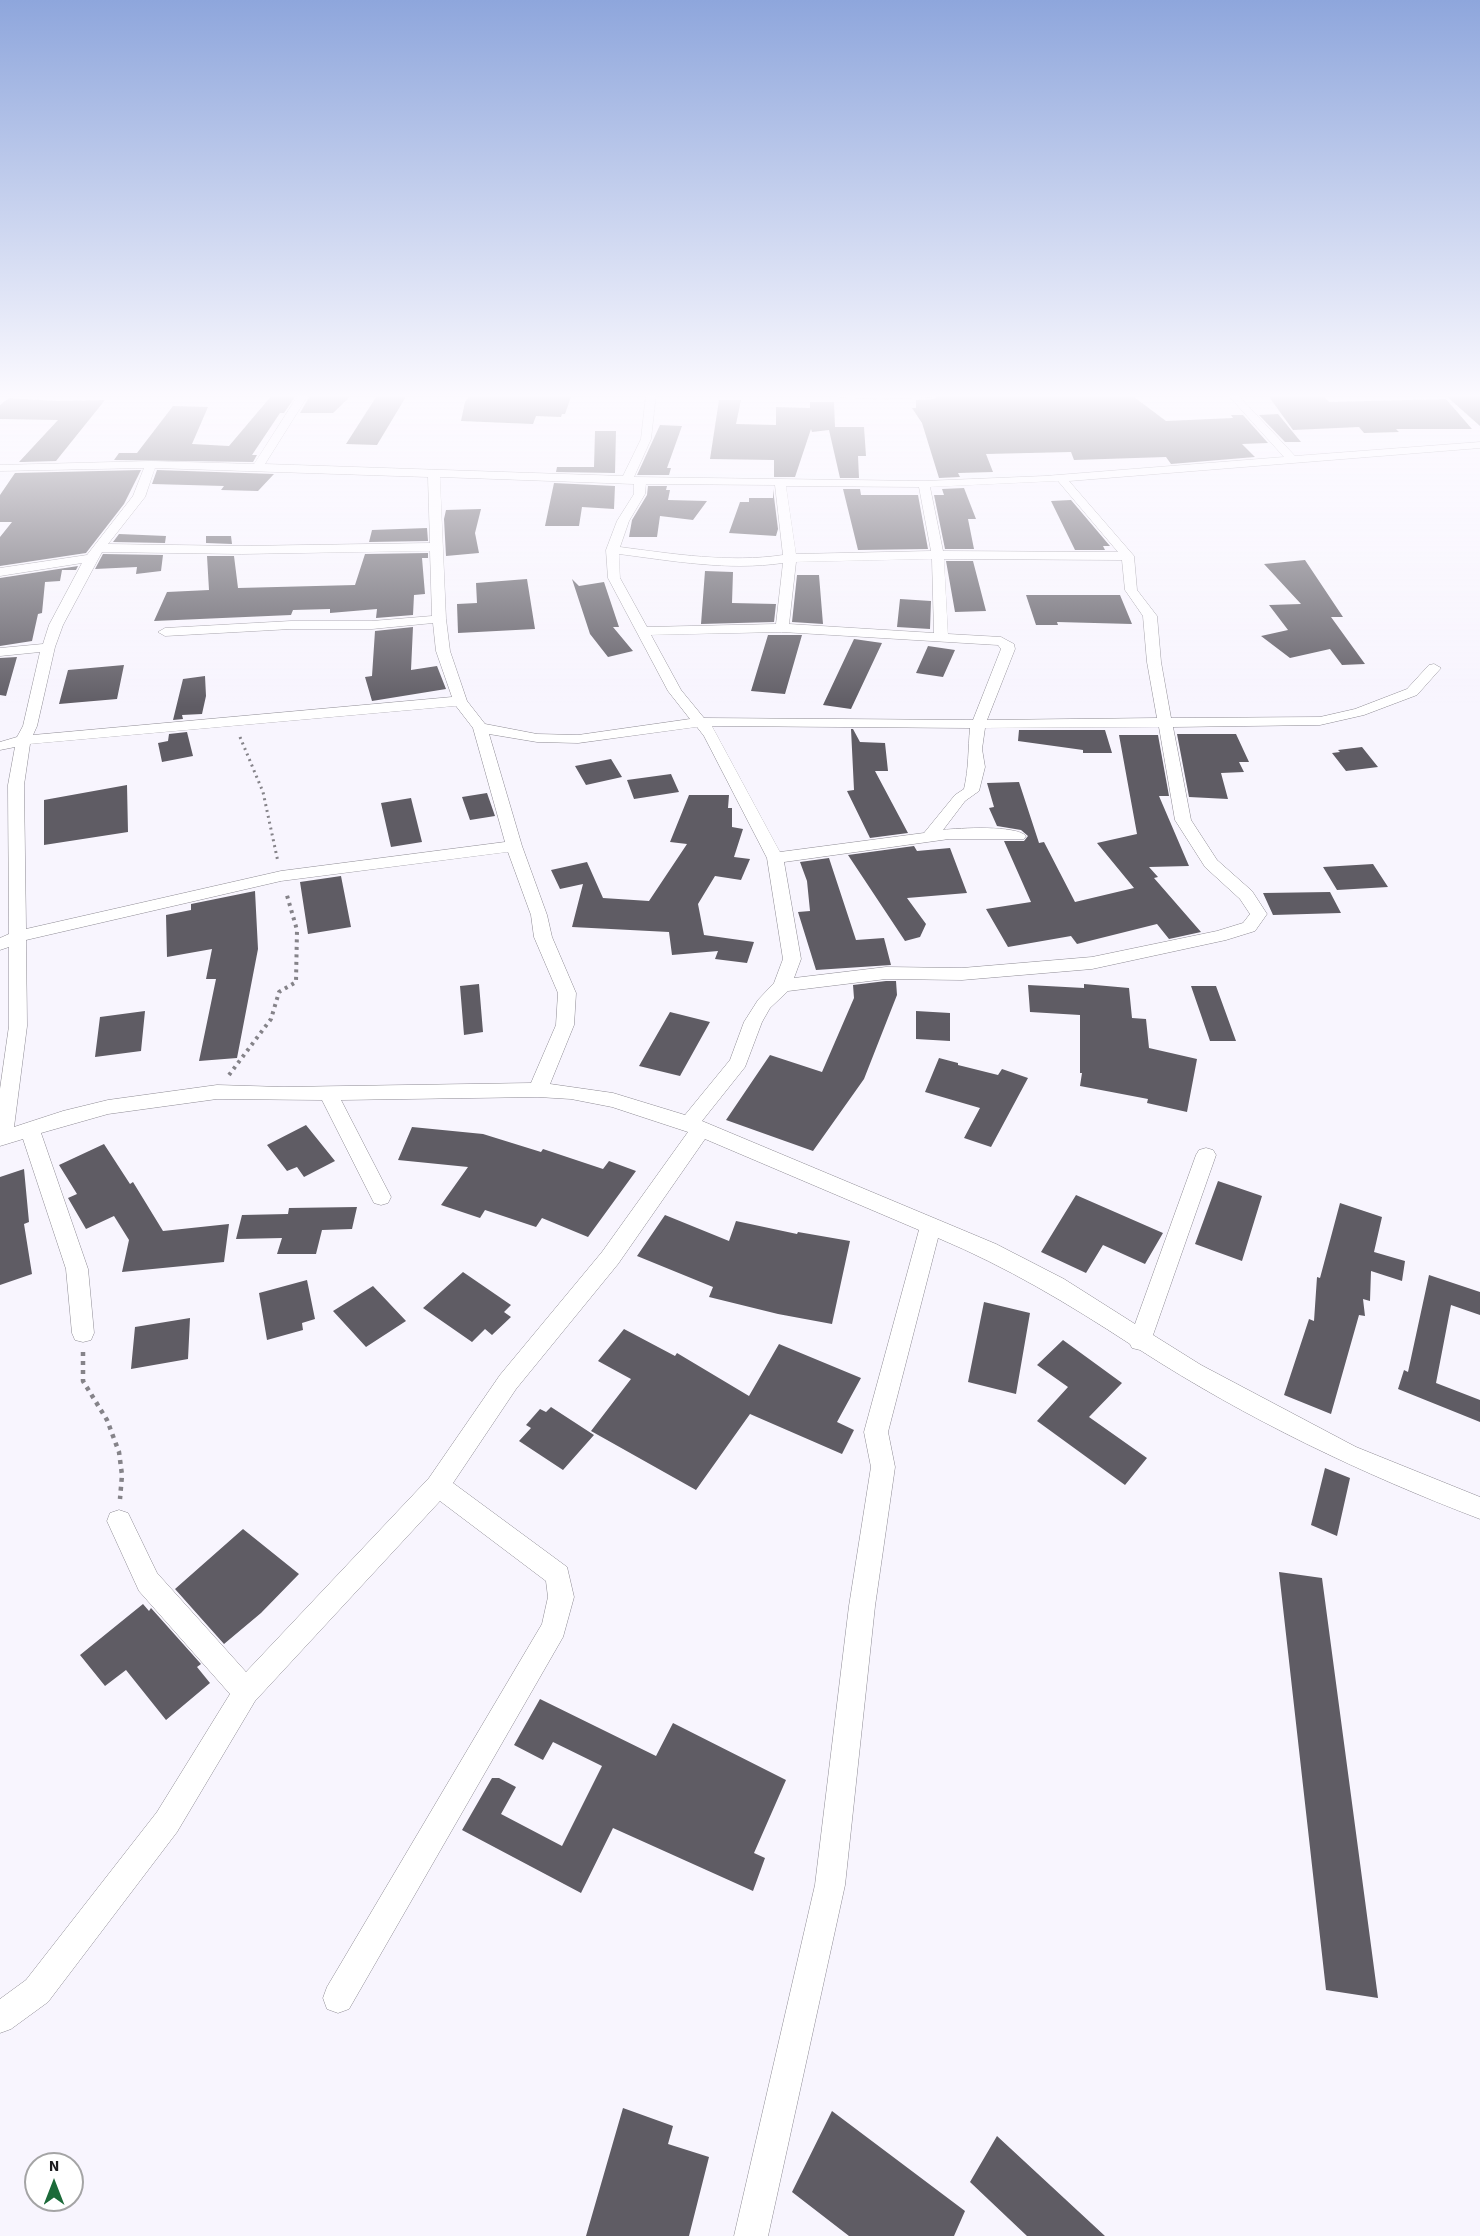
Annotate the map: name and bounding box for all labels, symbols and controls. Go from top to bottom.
north arrow [24,2152,84,2212]
text: N [49,2155,59,2177]

